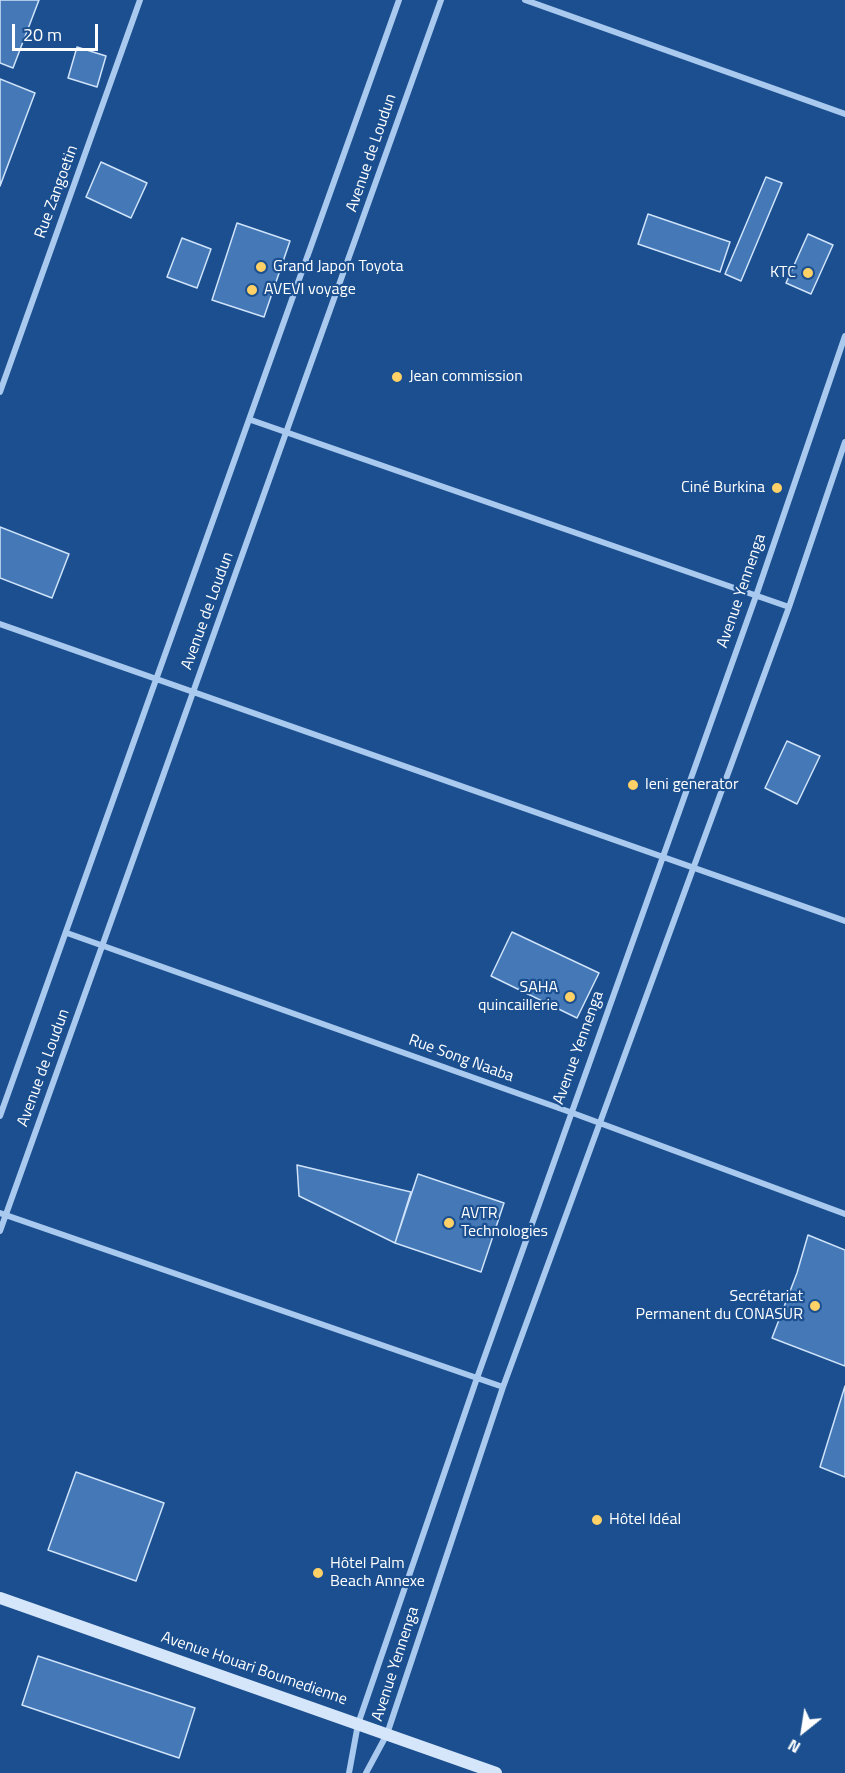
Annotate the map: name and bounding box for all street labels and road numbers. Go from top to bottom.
street label: Avenue de Loudun [343,91,401,215]
street label: Rue Zangoetin [31,143,83,241]
street label: Avenue Yennenga [714,532,770,650]
street label: Avenue de Loudun [178,550,238,672]
street label: Avenue Yennenga [550,989,608,1107]
street label: Avenue de Loudun [14,1007,74,1129]
street label: Rue Song Naaba [406,1031,516,1087]
street label: Avenue Yennenga [368,1604,424,1724]
street label: Avenue Houari Boumedienne [159,1628,349,1710]

